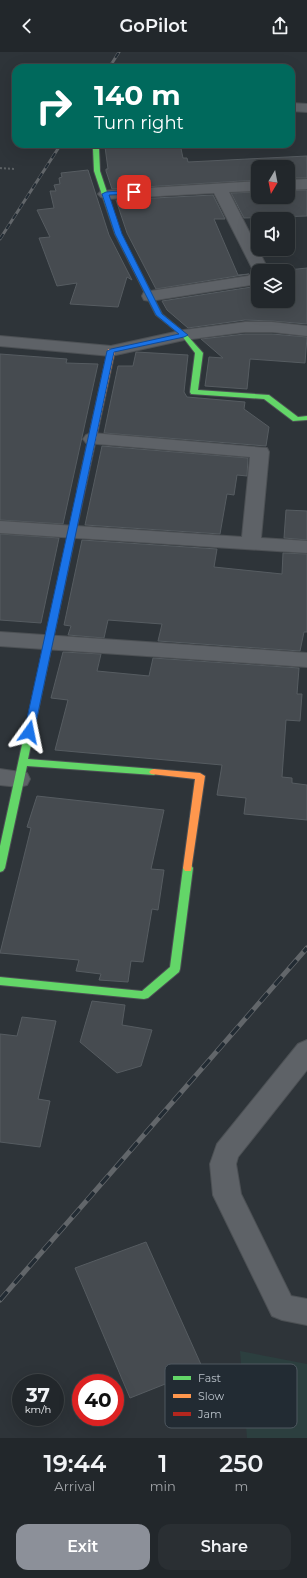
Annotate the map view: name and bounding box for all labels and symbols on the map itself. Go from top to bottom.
north arrow [251,160,295,204]
pin [117,175,151,209]
position arrow [8,711,50,753]
legend [165,1364,297,1428]
text: Fast [198,1371,222,1385]
speed limit sign: 40 [72,1374,124,1426]
text: Slow [198,1389,224,1403]
text: Jam [197,1407,222,1421]

